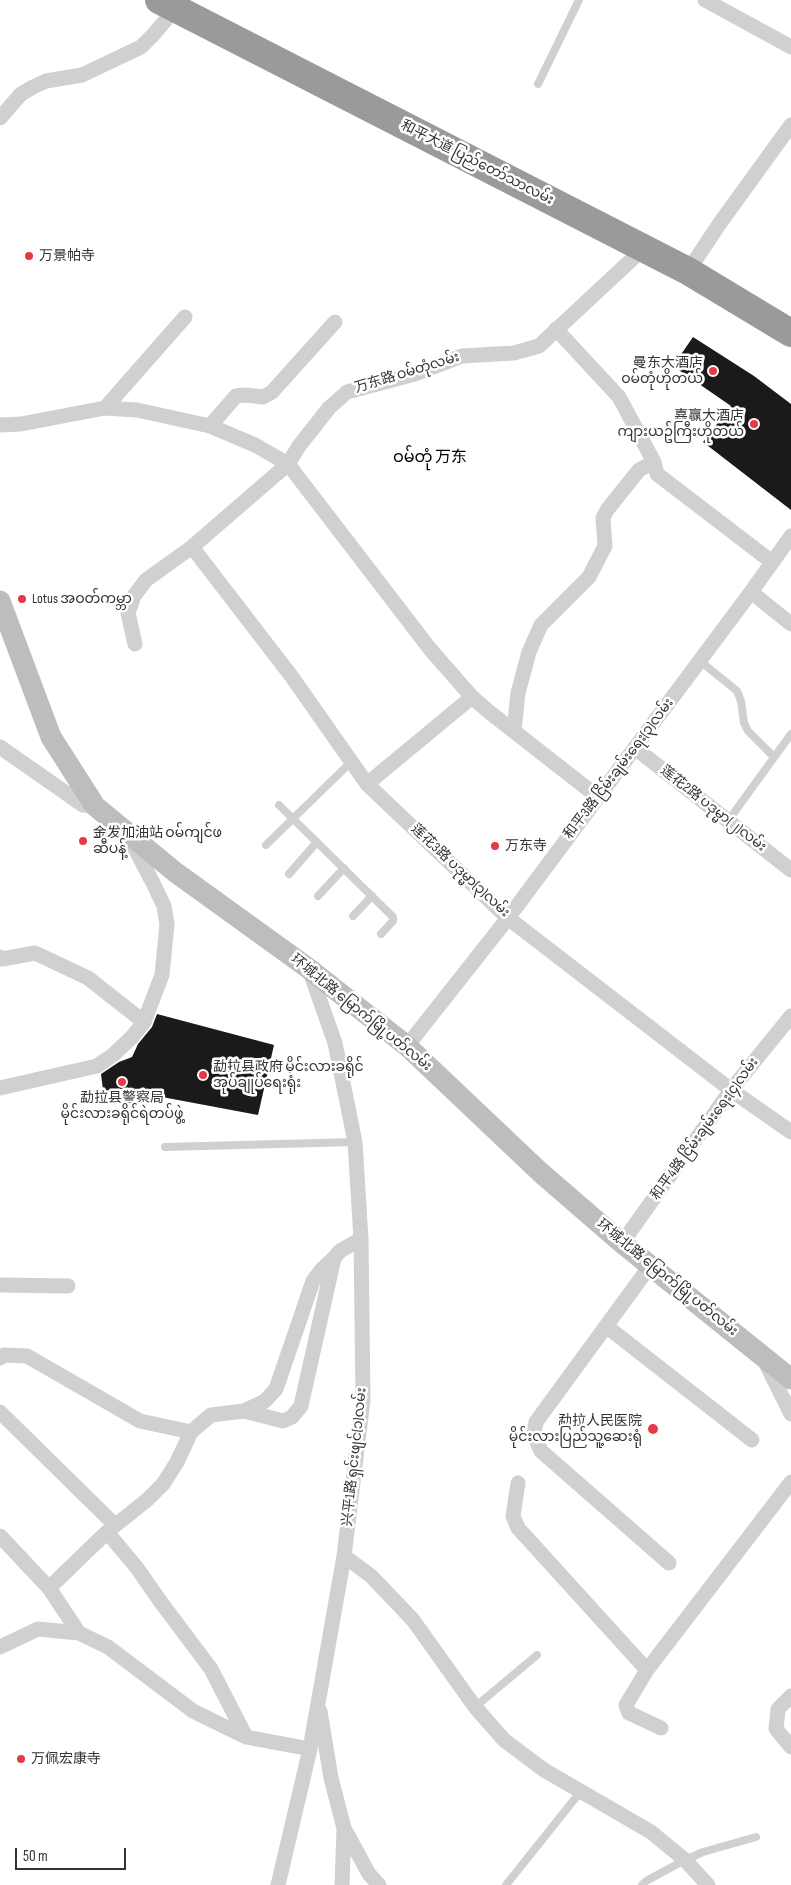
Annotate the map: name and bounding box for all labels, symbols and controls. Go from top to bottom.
street label: 和平大道 ပြည်တော်သာလမ်း [398,117,556,209]
place label: 万景帕寺 [39,248,95,264]
marker: 万景帕寺 [23,250,35,262]
street label: 万东路 ဝမ်တုံလမ်း [352,349,462,397]
place label: 曼东大酒店 ဝမ်တုံဟိုတယ် [621,355,703,388]
marker: 曼东大酒店 ဝမ်တုံဟိုတယ် [707,365,719,377]
place label: 嘉赢大酒店 ကျားယဥ်ကြီးဟိုတယ် [617,408,744,441]
marker: 嘉赢大酒店 ကျားယဥ်ကြီးဟိုတယ် [748,418,760,430]
district label: ဝမ်တုံ 万东 [393,448,467,468]
place label: Lotus အဝတ်ကမ္ဘာ [32,591,132,607]
marker: Lotus အဝတ်ကမ္ဘာ [16,593,28,605]
street label: 和平3路 ငြိမ်းချမ်းရေး(၃)လမ်း [561,695,677,843]
street label: 莲花2路 ပဒုမ္မာ(၂)လမ်း [657,762,769,856]
street label: 莲花3路 ပဒုမ္မာ(၃)လမ်း [407,821,513,921]
place label: 金发加油站 ဝမ်ကျင်ဖ ဆီပန့် [93,825,222,858]
marker: 金发加油站 ဝမ်ကျင်ဖ ဆီပန့် [77,835,89,847]
place label: 万东寺 [505,838,547,854]
marker: 万东寺 [489,840,501,852]
street label: 环城北路 မြောက်မြို့ပတ်လမ်း [287,951,435,1075]
street label: 和平4路 ငြိမ်းချမ်းရေး(၄)လမ်း [648,1054,762,1204]
place label: 勐拉县政府 မိုင်းလားခရိုင် အုပ်ချုပ်ရေးရုံး [213,1059,364,1092]
marker: 勐拉县政府 မိုင်းလားခရိုင် အုပ်ချုပ်ရေးရုံး [197,1069,209,1081]
marker: 勐拉县警察局 မိုင်းလားခရိုင်ရဲတပ်ဖွဲ့ [116,1076,128,1088]
place label: 勐拉县警察局 မိုင်းလားခရိုင်ရဲတပ်ဖွဲ့ [61,1090,183,1122]
street label: 环城北路 မြောက်မြို့ပတ်လမ်း [593,1216,741,1340]
street label: 兴平1路 ရှင်းဖျင်(၁)လမ်း [339,1387,371,1527]
place label: 勐拉人民医院 မိုင်းလားပြည်သူ့ဆေးရုံ [509,1413,642,1445]
marker: 勐拉人民医院 မိုင်းလားပြည်သူ့ဆေးရုံ [646,1422,660,1436]
place label: 万佩宏康寺 [31,1751,101,1767]
marker: 万佩宏康寺 [15,1753,27,1765]
scale bar [18,1838,129,1870]
text: 50 m [23,1847,48,1866]

